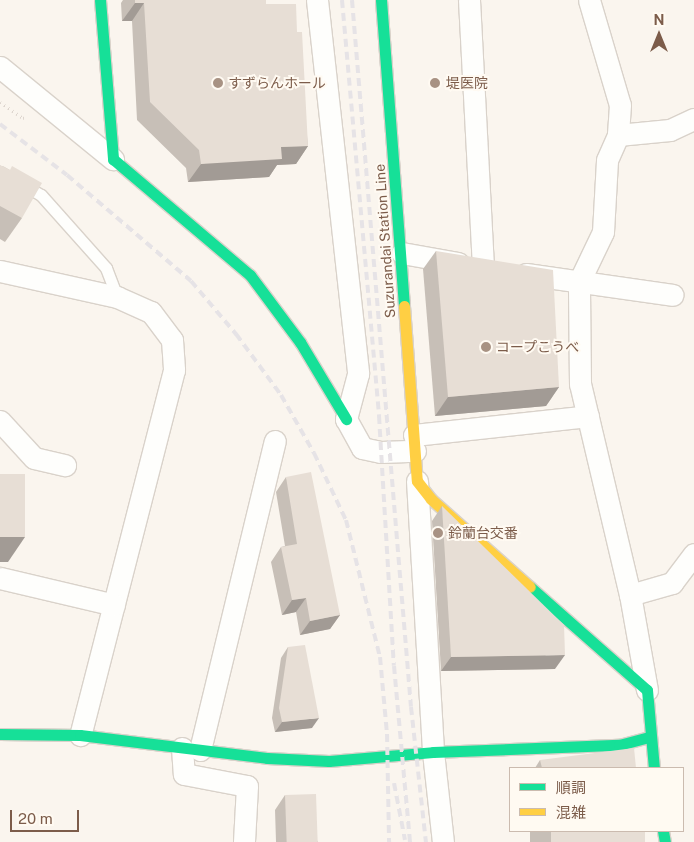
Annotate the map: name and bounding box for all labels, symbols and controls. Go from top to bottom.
north arrow [634,10,684,60]
text: N [654,12,664,28]
place label: すずらんホール [228,75,326,91]
place label: 堤医院 [446,75,488,91]
marker: 堤医院 [428,76,442,90]
marker: すずらんホール [212,77,224,89]
street label: Suzurandai Station Line [371,163,399,319]
place label: コープこうべ [496,339,580,355]
marker: コープこうべ [480,341,492,353]
place label: 鈴蘭台交番 [448,525,518,541]
marker: 鈴蘭台交番 [432,527,444,539]
legend [509,767,684,832]
text: 順調 [556,779,586,796]
scale bar [12,800,81,832]
text: 混雑 [556,804,586,821]
text: 20 m [18,810,53,827]

